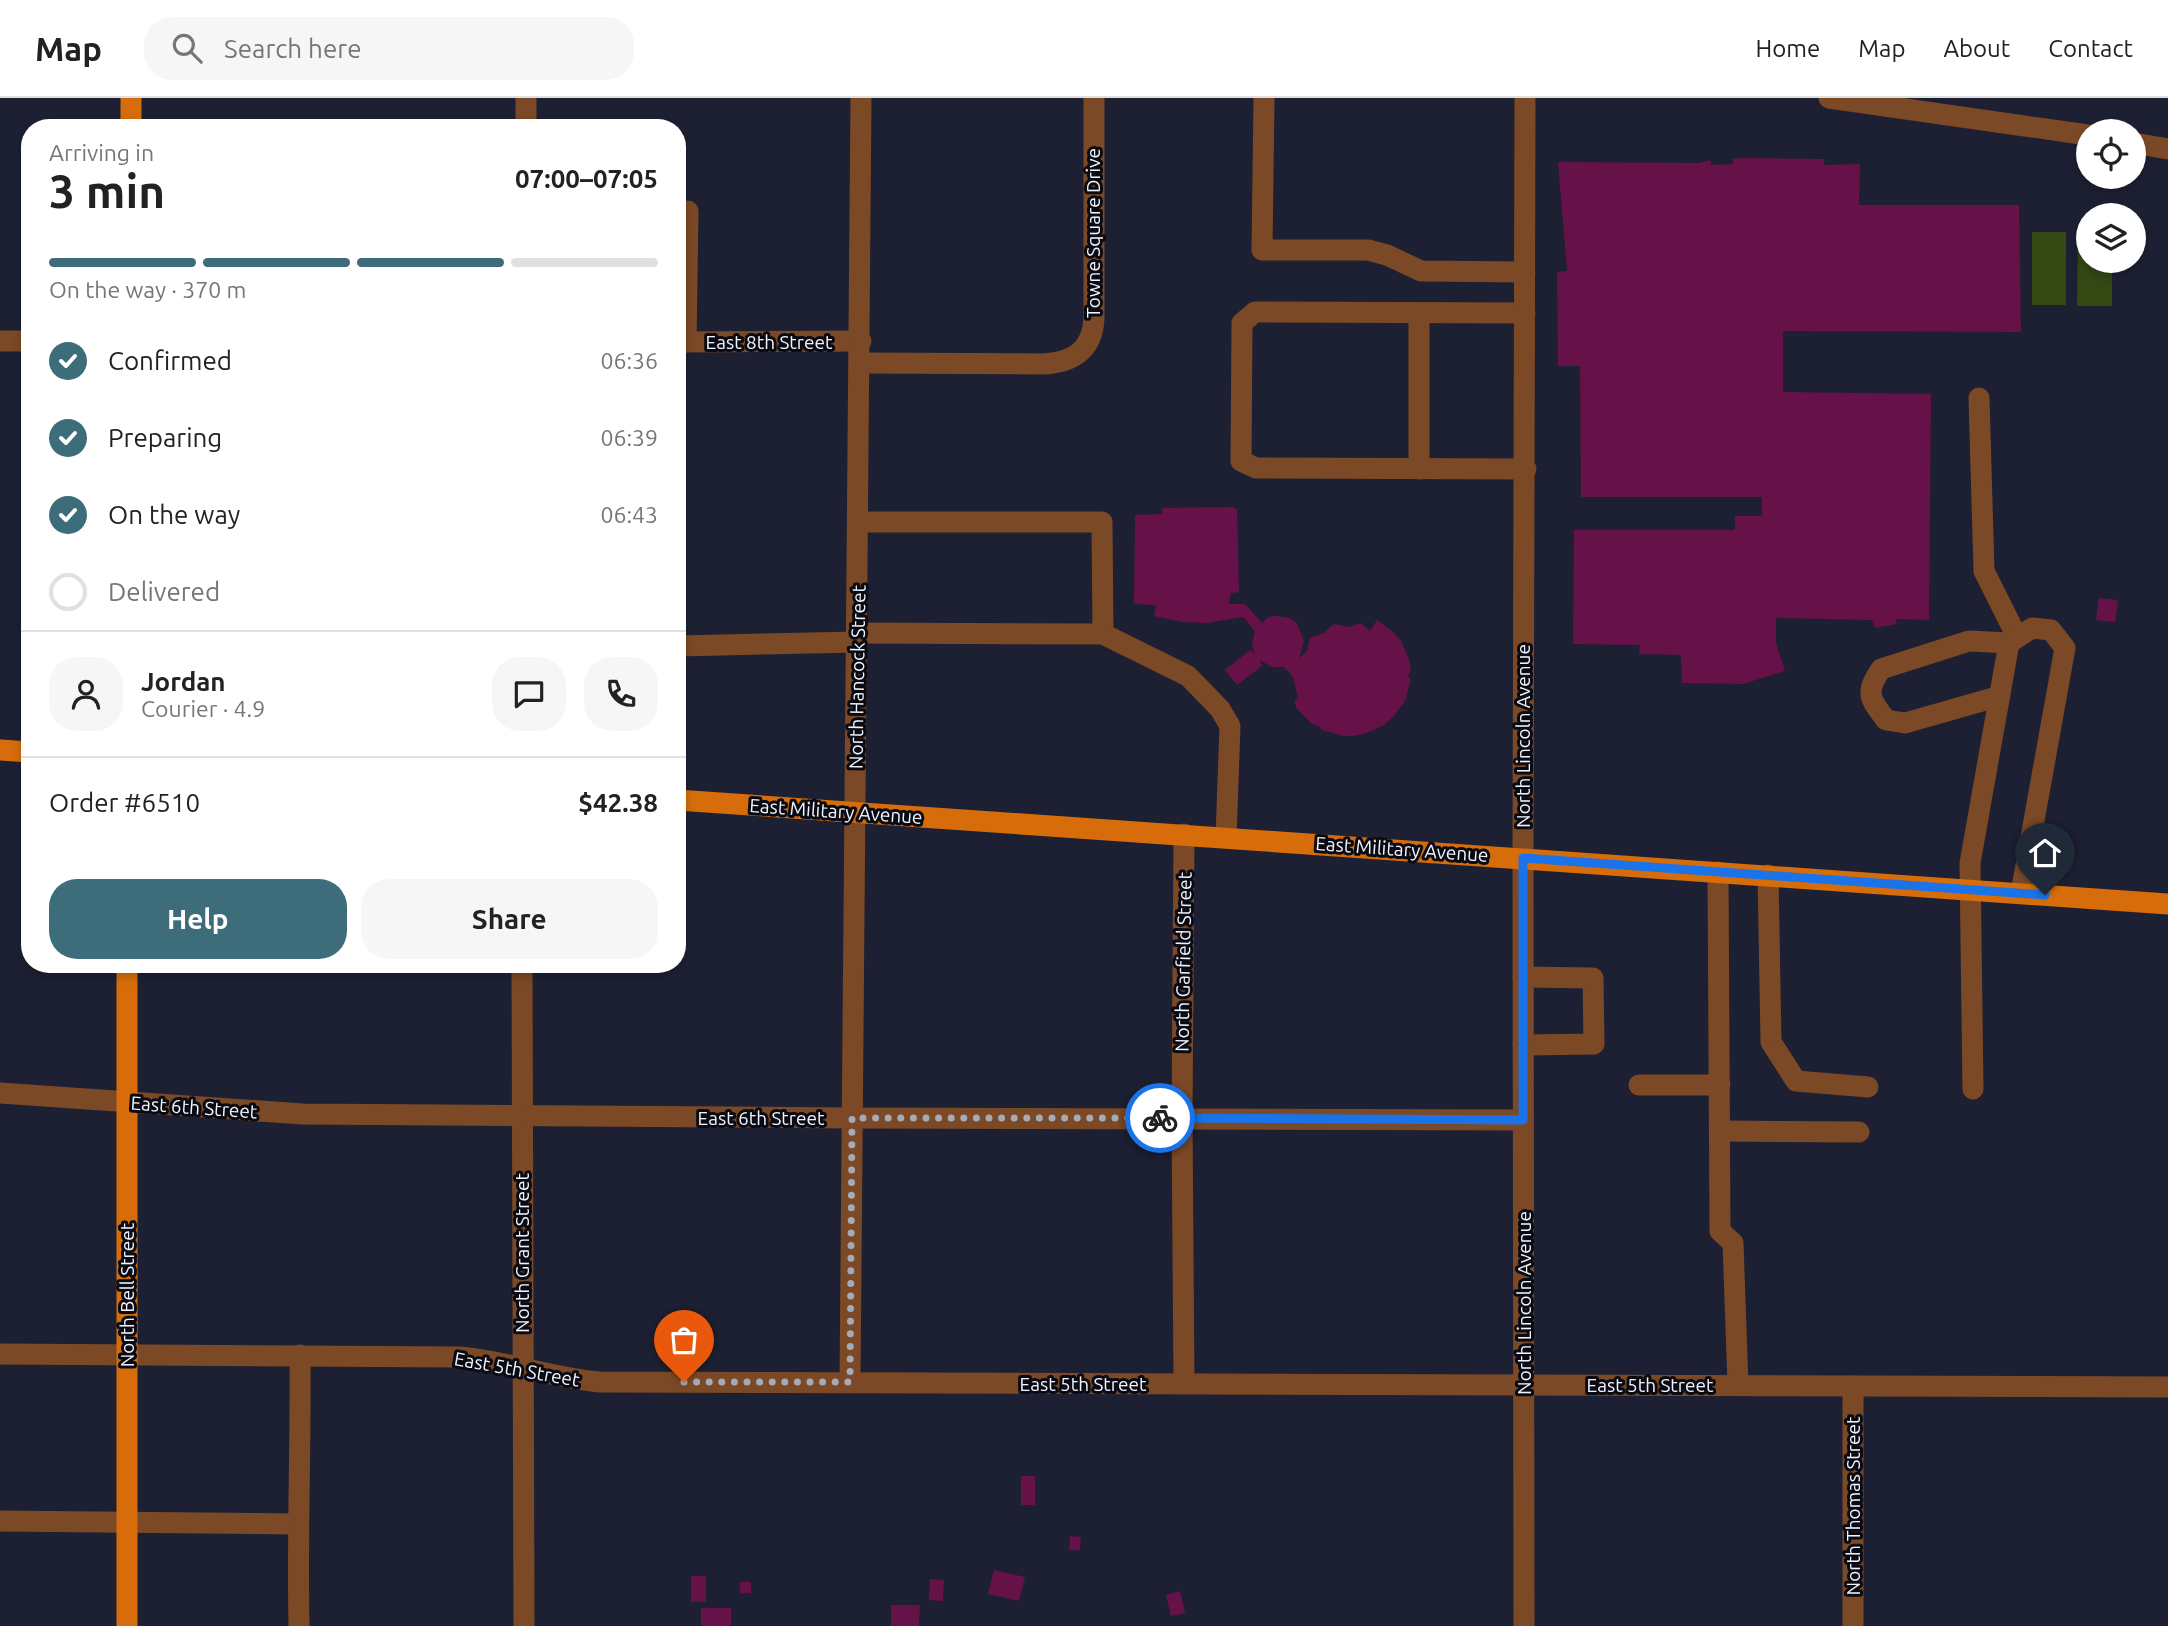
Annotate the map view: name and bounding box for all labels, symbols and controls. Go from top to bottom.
search box [144,17,634,80]
icon: search [168,29,206,67]
text: Map [35,30,102,67]
text: Search here [224,34,362,63]
text: Home [1755,35,1820,62]
text: Map [1858,35,1905,62]
text: About [1943,35,2010,62]
text: Contact [2048,35,2133,62]
map controls [2076,119,2146,273]
button: locate [2076,119,2146,189]
text: Arriving in [49,140,154,165]
street label: Towne Square Drive [1082,148,1104,318]
text: 07:00–07:05 [515,164,658,193]
text: 3 min [49,165,165,217]
button: layers [2076,203,2146,273]
text: On the way · 370 m [49,277,246,302]
street label: East 8th Street [706,331,833,353]
icon: check [49,342,87,380]
text: Confirmed [108,346,232,375]
text: 06:36 [600,348,658,373]
icon: check [49,419,87,457]
text: Preparing [108,423,222,452]
text: 06:39 [600,425,658,450]
icon: check [49,496,87,534]
text: On the way [108,500,240,529]
text: 06:43 [600,502,658,527]
text: Delivered [108,577,220,606]
street label: North Hancock Street [844,584,870,769]
street label: North Lincoln Avenue [1512,644,1534,828]
button: person [49,657,123,731]
button: chat [492,657,566,731]
button: phone [584,657,658,731]
text: Jordan [141,667,226,696]
text: Courier · 4.9 [141,696,265,721]
text: Order #6510 [49,788,200,817]
text: $42.38 [578,788,658,817]
street label: East Military Avenue [749,794,923,828]
pin [2015,823,2075,895]
street label: East Military Avenue [1315,832,1489,866]
icon: home [2026,834,2064,872]
street label: North Garfield Street [1170,871,1196,1052]
button: Help [49,879,347,959]
button: Share [361,879,658,959]
courier [1125,1083,1195,1153]
street label: East 6th Street [130,1092,259,1122]
icon: bike [1141,1099,1179,1137]
street label: East 6th Street [698,1107,825,1129]
street label: North Grant Street [511,1173,533,1333]
street label: North Lincoln Avenue [1513,1211,1535,1395]
street label: North Bell Street [116,1222,138,1367]
pin [654,1310,714,1382]
icon: bag [665,1321,703,1359]
street label: East 5th Street [453,1347,582,1391]
street label: East 5th Street [1020,1373,1147,1395]
street label: East 5th Street [1587,1374,1714,1396]
street label: North Thomas Street [1842,1416,1864,1595]

